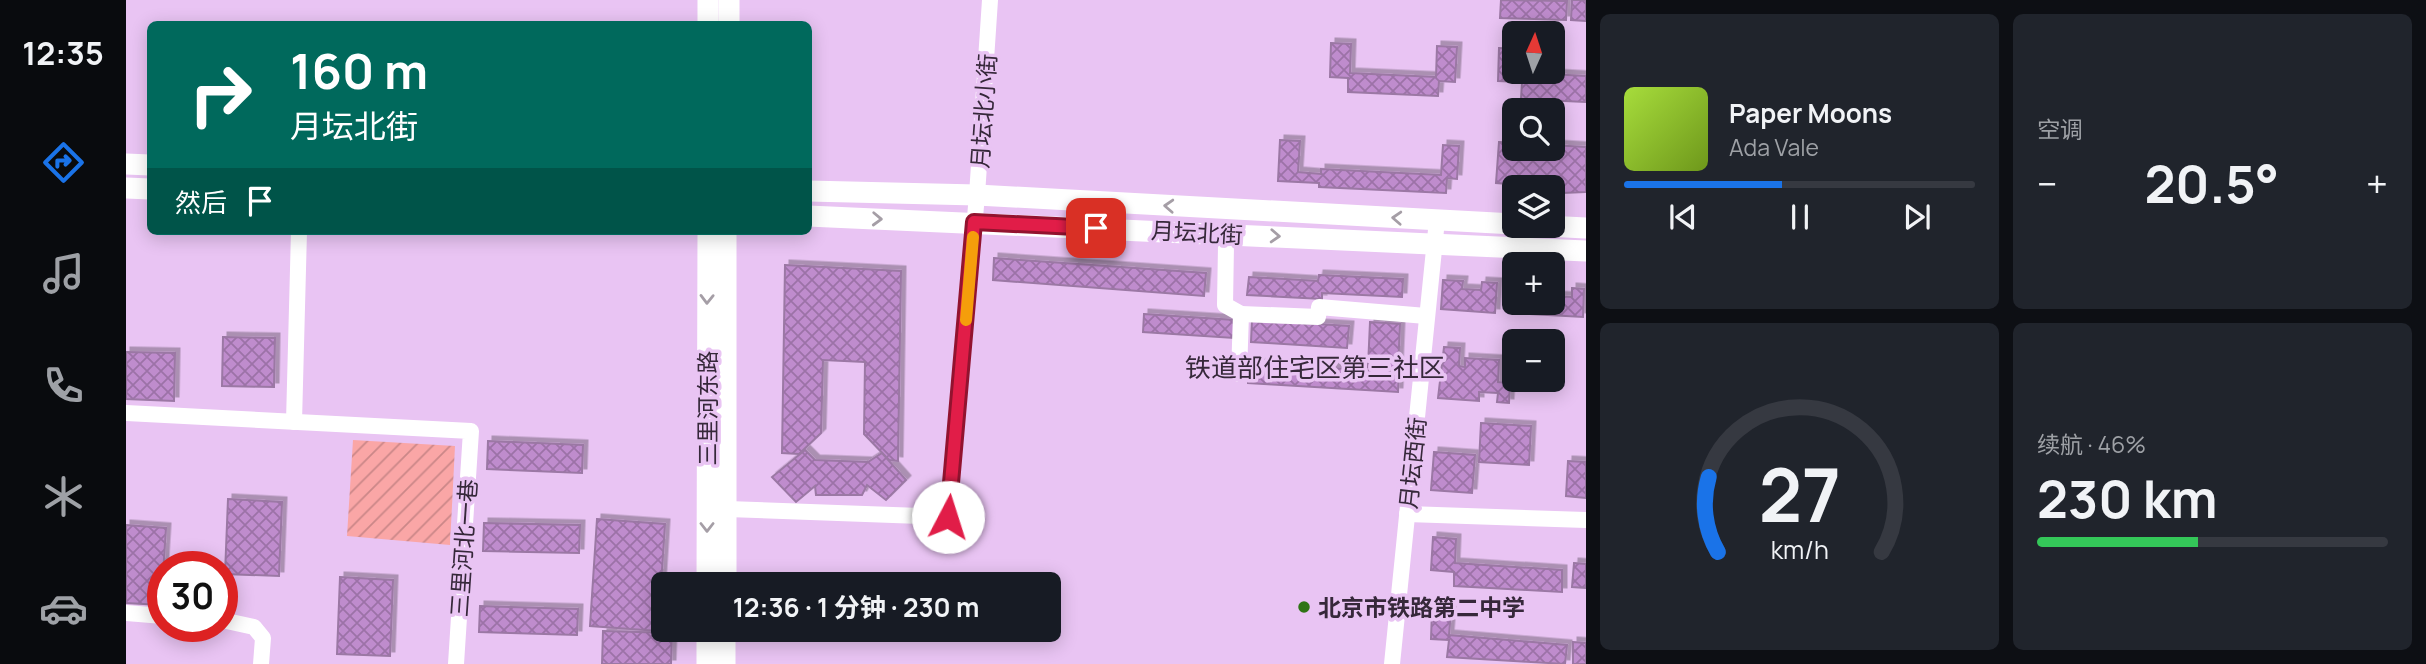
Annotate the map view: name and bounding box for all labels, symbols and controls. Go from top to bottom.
north arrow [1502,21,1564,84]
map controls [1502,21,1565,392]
text: 12:35 [22,31,104,75]
text: 160 m [290,37,428,104]
icon: right [175,49,266,140]
street label: 月坛北小街 [963,53,1003,169]
text: Paper Moons [1729,95,1892,131]
button: search [1502,98,1565,161]
text: 月坛北街 [290,104,418,148]
text: 空调 [2037,113,2083,145]
text: Ada Vale [1729,131,1819,163]
icon: directions [39,138,88,187]
text: 20.5° [2144,148,2279,219]
text: − [2037,157,2058,209]
text: + [2366,157,2388,209]
button: layers [1502,175,1565,238]
icon: arrive [241,182,279,220]
text: 然后 [175,184,227,220]
pin [1066,198,1126,258]
one-way arrow [1164,198,1175,213]
icon: previous [1664,198,1702,236]
icon: pause [1781,198,1819,236]
icon: next [1898,198,1936,236]
icon: arrive [1077,209,1115,247]
one-way arrow [871,211,882,226]
one-way arrow [1391,211,1402,226]
street label: 月坛北街 [1150,214,1244,250]
one-way arrow [1270,228,1281,243]
icon: music [39,249,88,298]
button: + [1502,252,1565,315]
one-way arrow [699,294,715,305]
button: − [1502,329,1565,392]
district label: 铁道部住宅区第三社区 [1185,349,1445,385]
street label: 三里河东路 [691,351,723,466]
icon: phone [39,361,88,410]
street label: 月坛西街 [1391,416,1433,510]
text: 续航 · 46% [2037,428,2146,460]
text: 27 [1758,445,1841,545]
text: 230 km [2037,463,2218,534]
icon: climate [39,472,88,521]
street label: 三里河北一巷 [442,478,484,618]
position arrow [911,480,985,554]
one-way arrow [699,522,715,532]
text: km/h [1770,532,1829,567]
speed limit sign: 30 [147,551,238,642]
icon: car [39,584,88,633]
text: 12:36 · 1 分钟 · 230 m [733,589,979,625]
place label: 北京市铁路第二中学 [1318,591,1525,623]
marker: 北京市铁路第二中学 [1296,599,1312,615]

